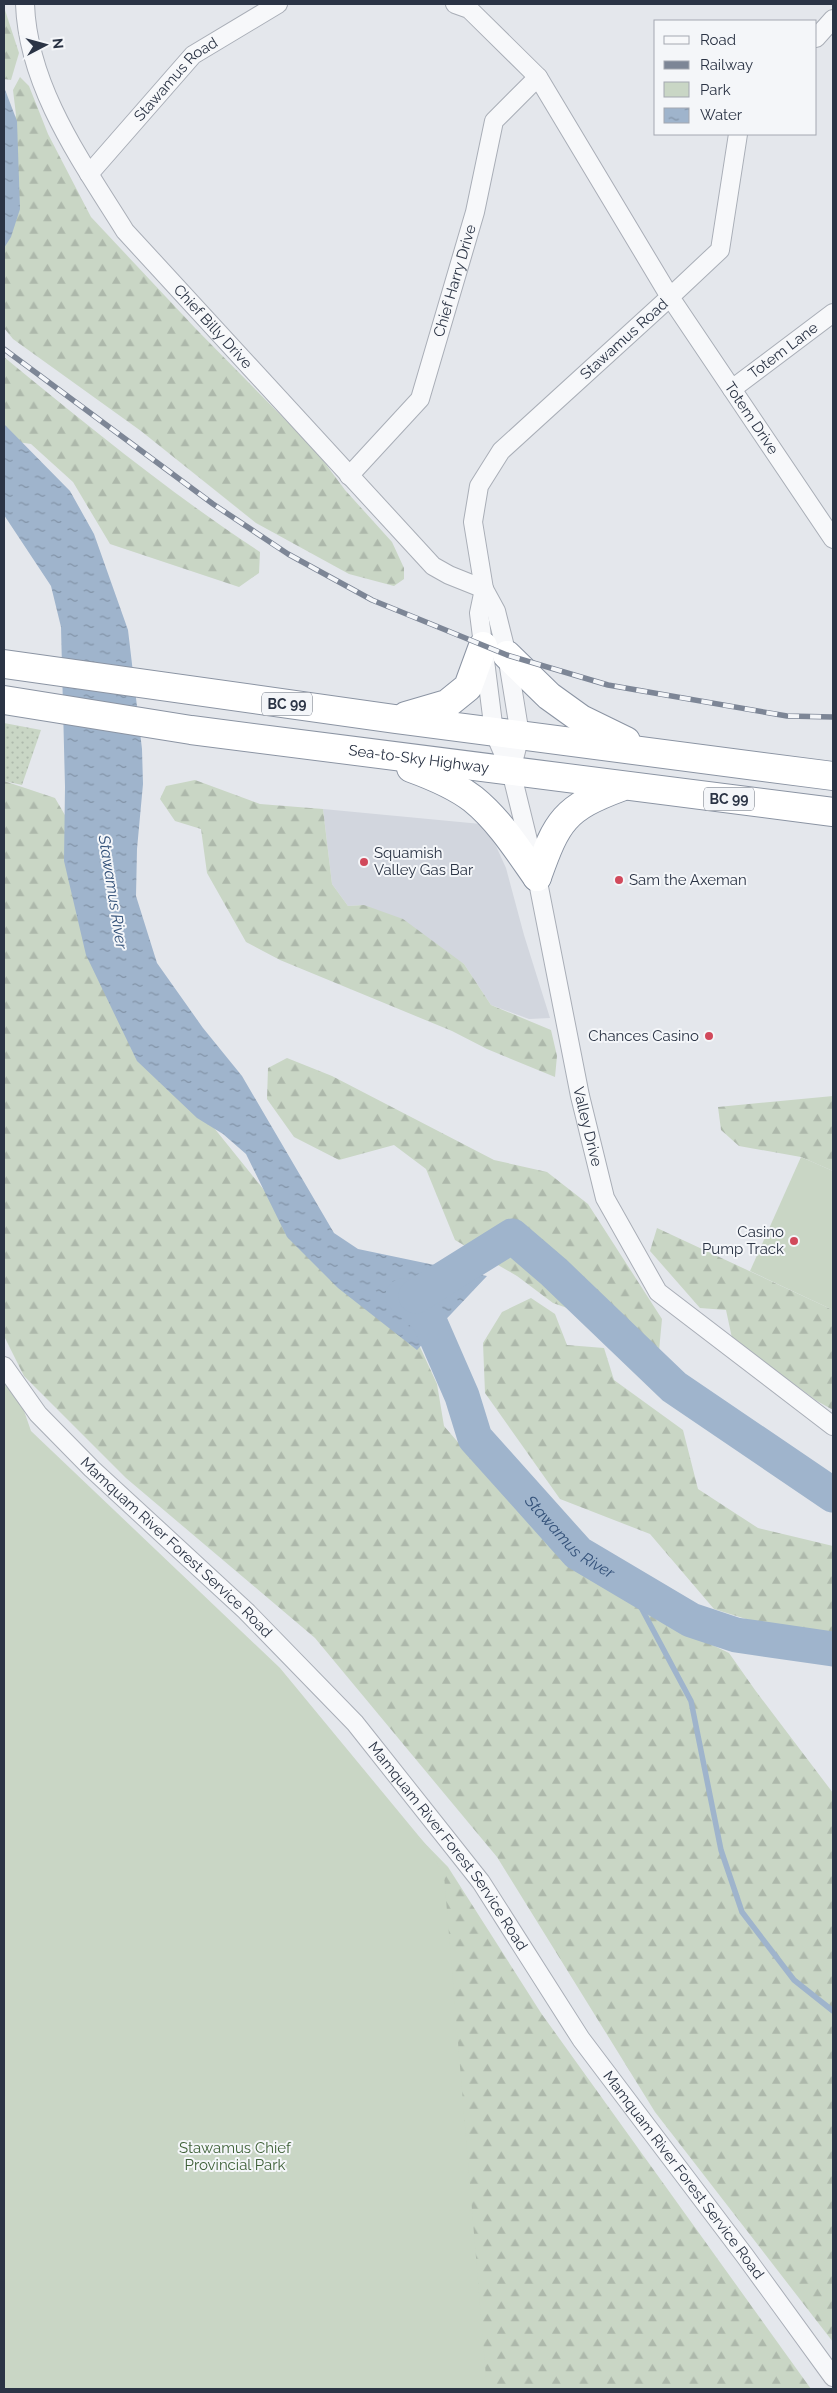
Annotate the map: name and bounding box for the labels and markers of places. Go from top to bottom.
place label: Squamish Valley Gas Bar [374,844,474,879]
marker: Squamish Valley Gas Bar [358,856,370,868]
place label: Sam the Axeman [629,871,747,889]
marker: Sam the Axeman [613,874,625,886]
place label: Chances Casino [588,1027,699,1045]
marker: Chances Casino [703,1030,715,1042]
place label: Casino Pump Track [702,1223,784,1258]
marker: Casino Pump Track [788,1235,800,1247]

